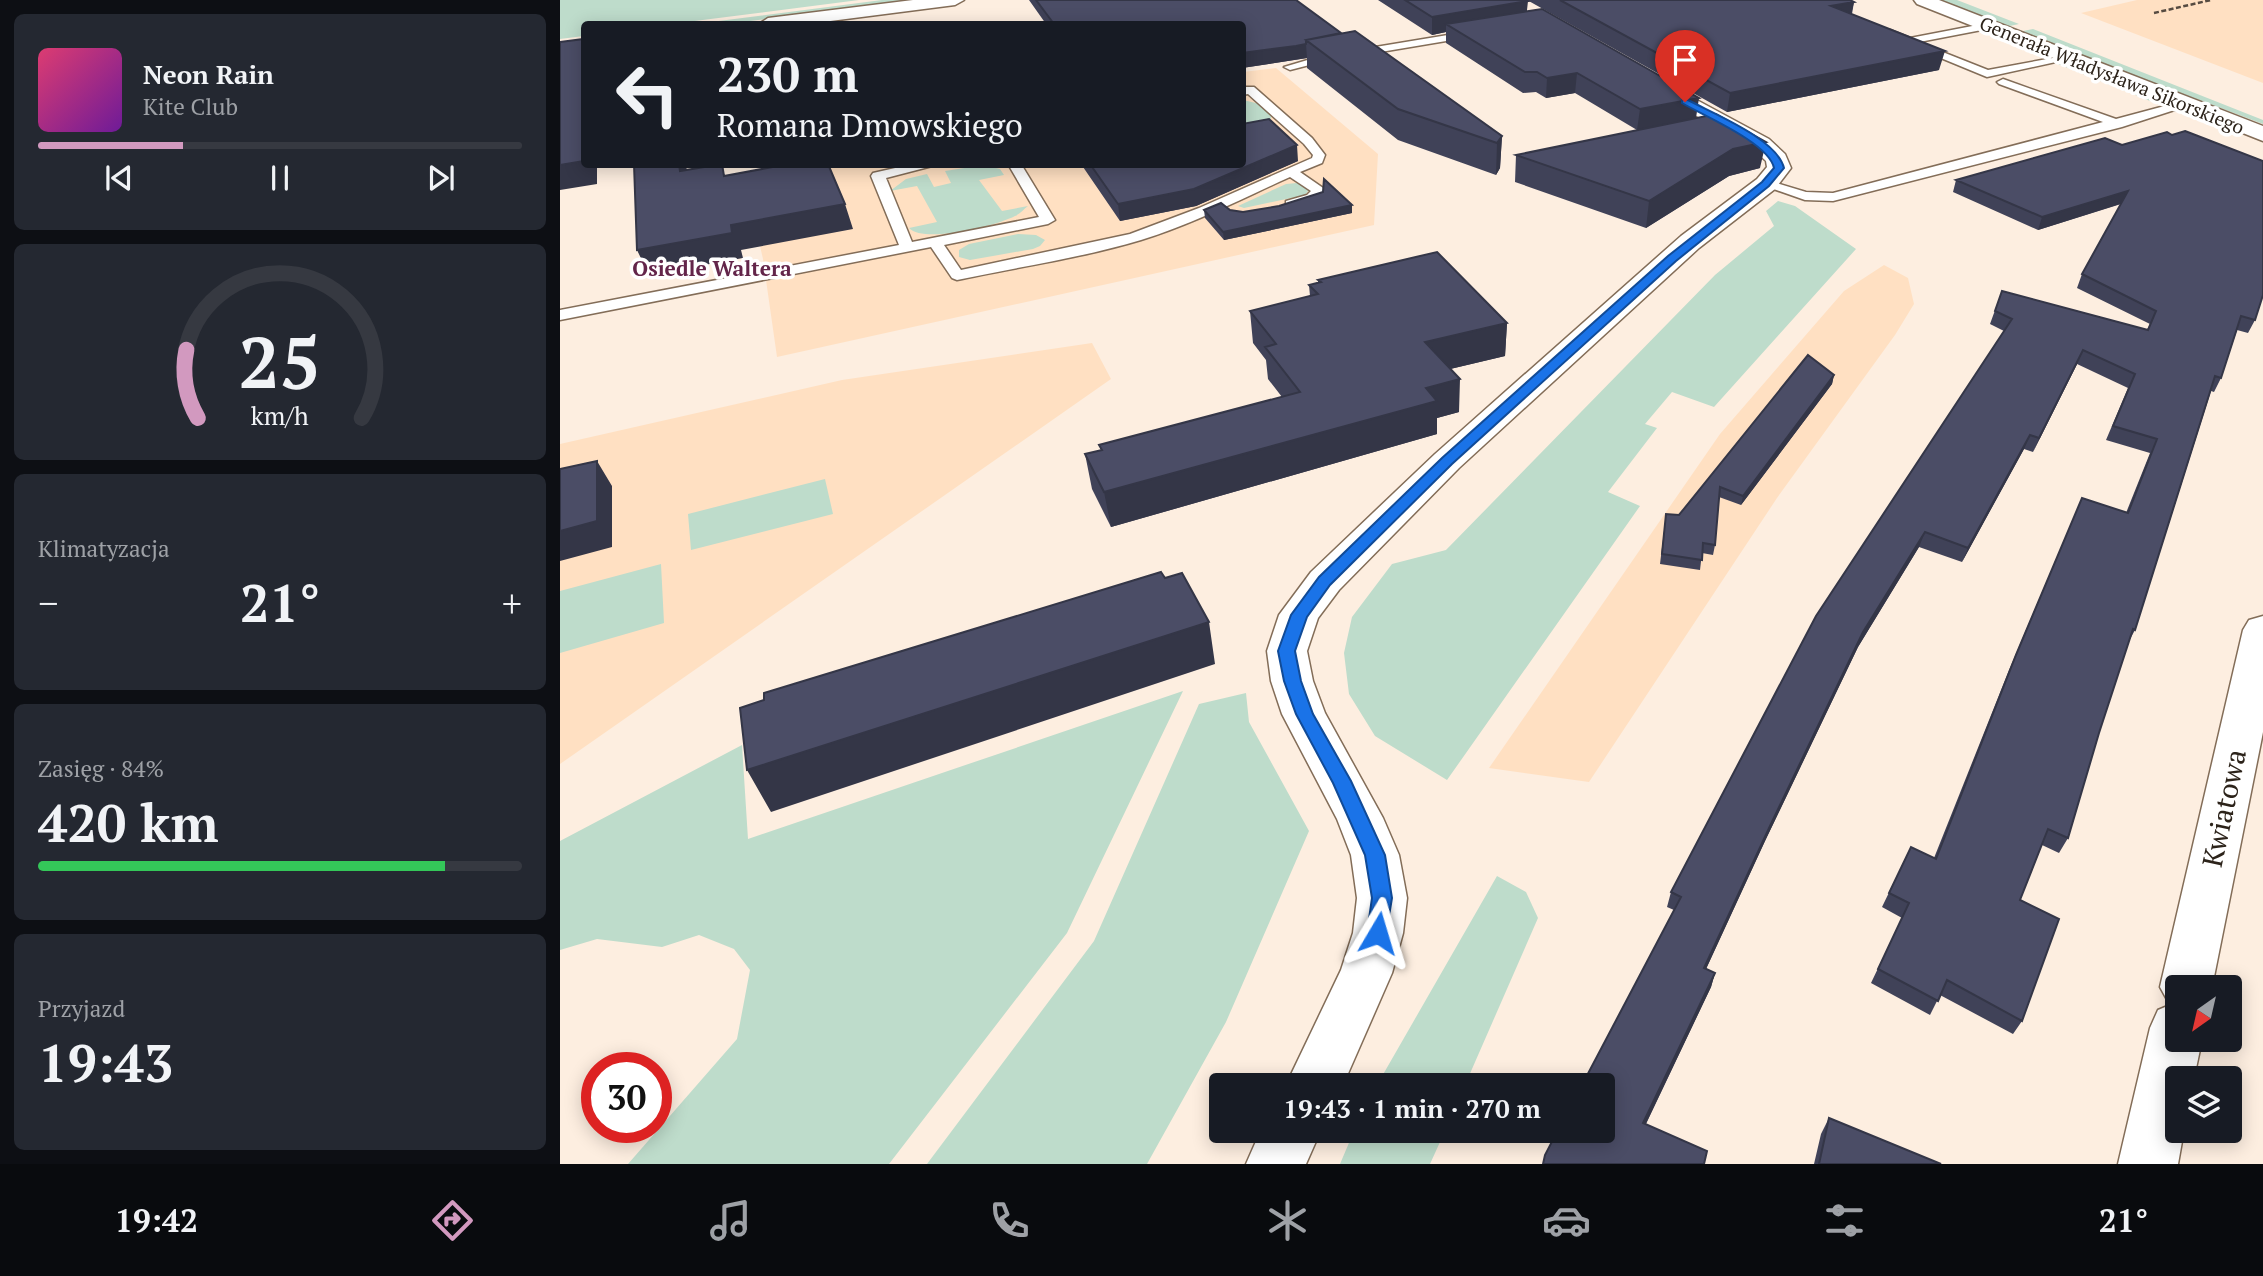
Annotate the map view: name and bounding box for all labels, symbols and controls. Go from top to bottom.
street label: Generała Władysława Sikorskiego [1976,10,2248,139]
pin [1655,30,1715,102]
text: 230 m [717,41,859,106]
icon: arrive [1666,41,1704,79]
icon: left [602,49,693,140]
text: Neon Rain [143,57,274,91]
text: Kite Club [143,91,238,122]
text: Romana Dmowskiego [717,104,1023,146]
icon: previous [100,159,138,197]
icon: pause [261,159,299,197]
icon: next [422,159,460,197]
district label: Osiedle Waltera [632,254,792,282]
text: 25 [239,312,321,409]
text: km/h [251,399,309,432]
text: Klimatyzacja [38,533,170,564]
text: 21° [240,568,320,637]
text: − [38,578,58,628]
text: + [502,578,522,628]
street label: Kwiatowa [2193,746,2254,870]
text: Zasięg · 84% [38,753,164,784]
text: 420 km [38,788,219,857]
position arrow [1341,896,1415,970]
north arrow [2165,975,2242,1052]
map controls [2165,975,2242,1143]
text: Przyjazd [38,993,125,1024]
text: 19:43 [38,1028,173,1097]
speed limit sign: 30 [581,1052,672,1143]
button: layers [2165,1066,2242,1143]
text: 19:43 · 1 min · 270 m [1283,1091,1541,1125]
icon: directions [428,1196,477,1245]
icon: music [706,1196,755,1245]
icon: phone [985,1196,1034,1245]
icon: climate [1263,1196,1312,1245]
icon: car [1542,1196,1591,1245]
icon: filters [1820,1196,1869,1245]
text: 19:42 [115,1199,198,1241]
text: 21° [2099,1199,2148,1241]

